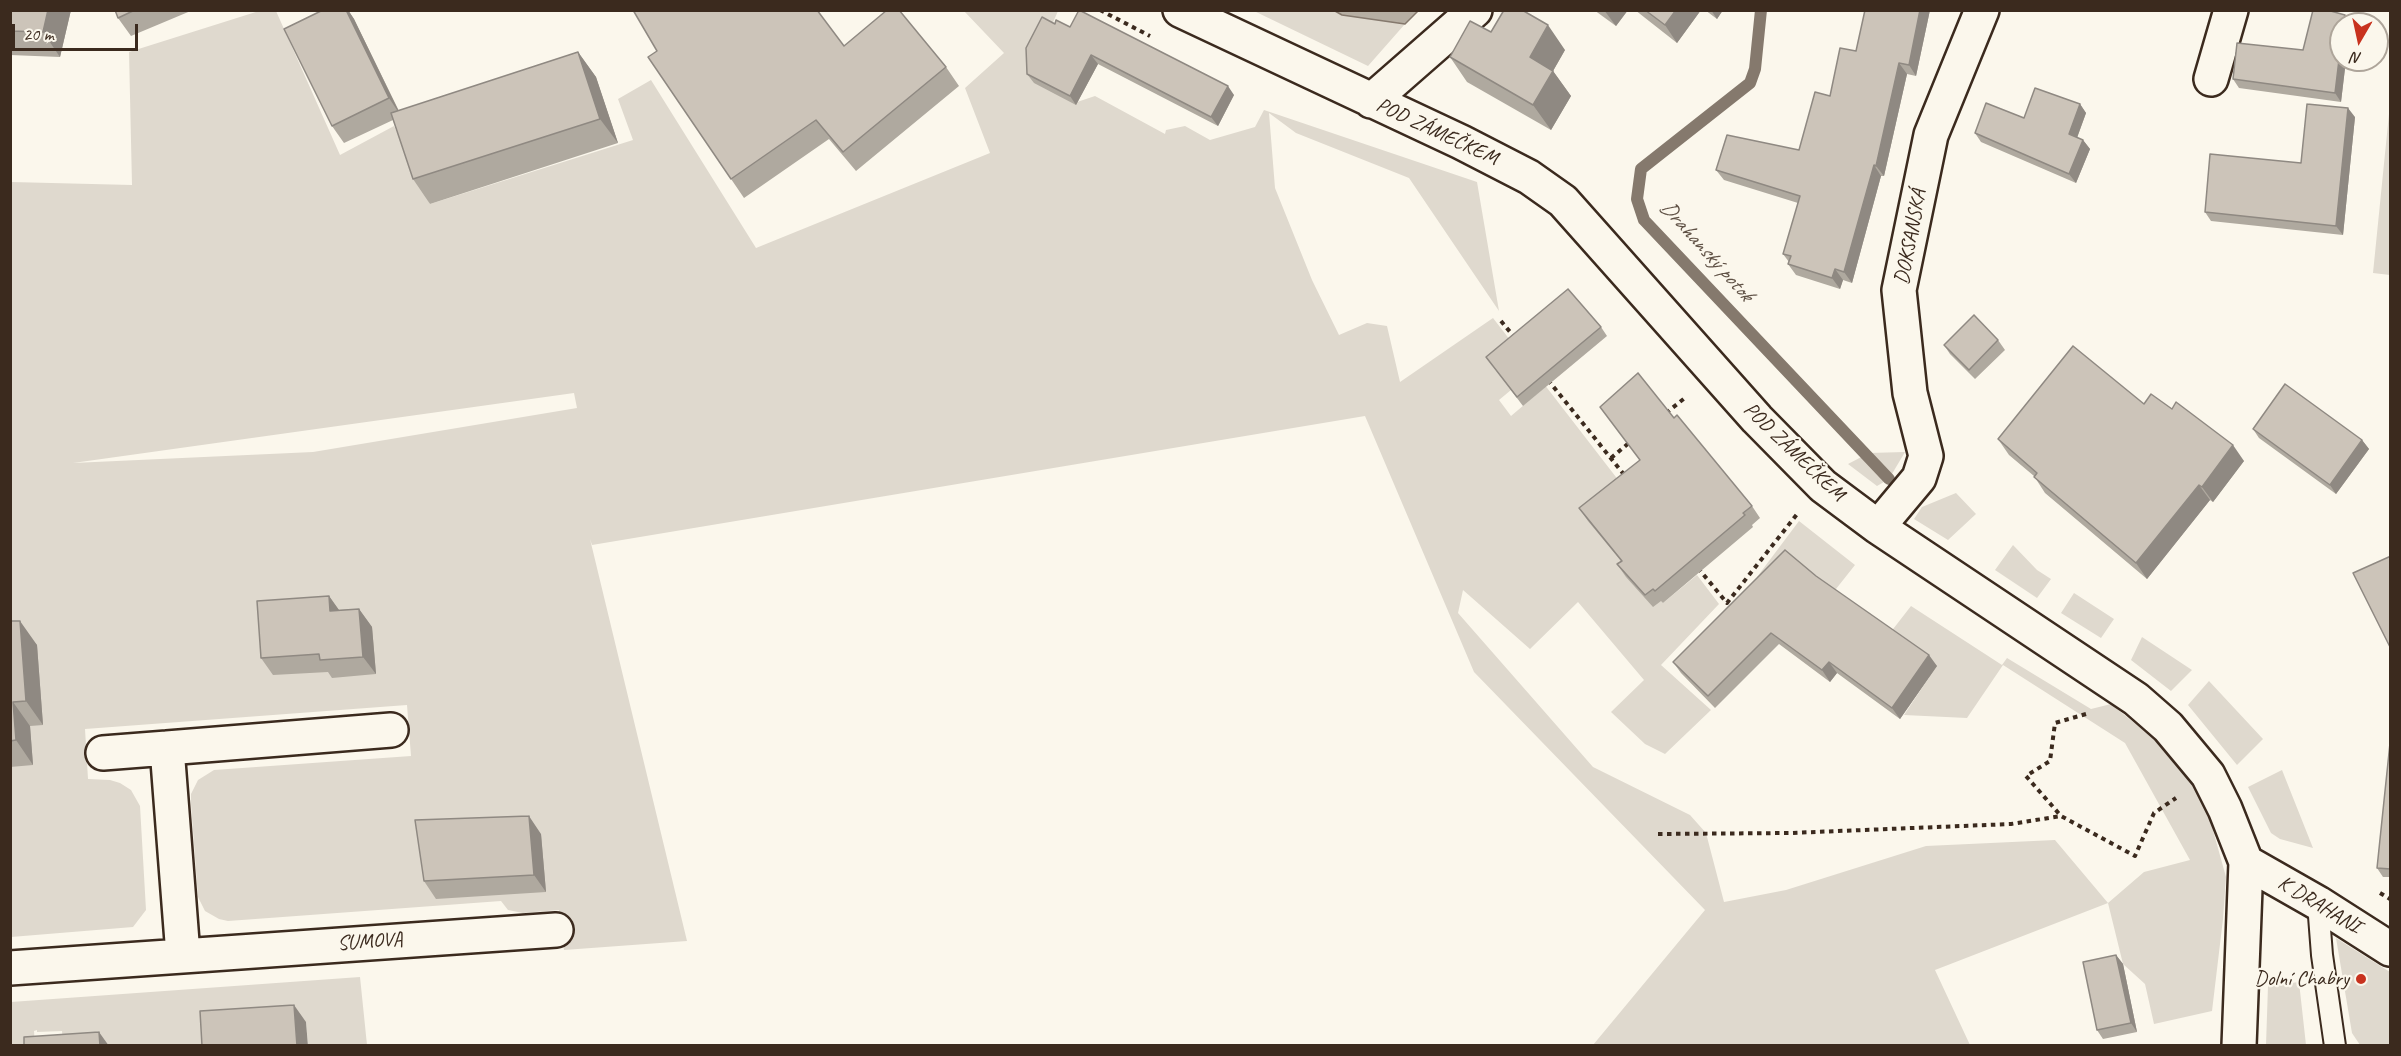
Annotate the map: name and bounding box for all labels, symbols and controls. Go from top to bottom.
scale bar [15,12,141,50]
north arrow [2329,12,2389,72]
text: 20 m [23,23,54,45]
text: N [2350,47,2363,68]
street label: POD ZÁMEČKEM [1372,93,1502,171]
street label: DOKSANSKÁ [1889,187,1933,287]
water label: Drahanský potok [1654,195,1758,307]
street label: POD ZÁMEČKEM [1738,397,1850,507]
street label: K DRAHANI [2273,870,2365,940]
street label: SUMOVA [336,927,404,957]
place label: Dolní Chabry [2255,966,2349,992]
marker: Dolní Chabry [2354,972,2368,986]

